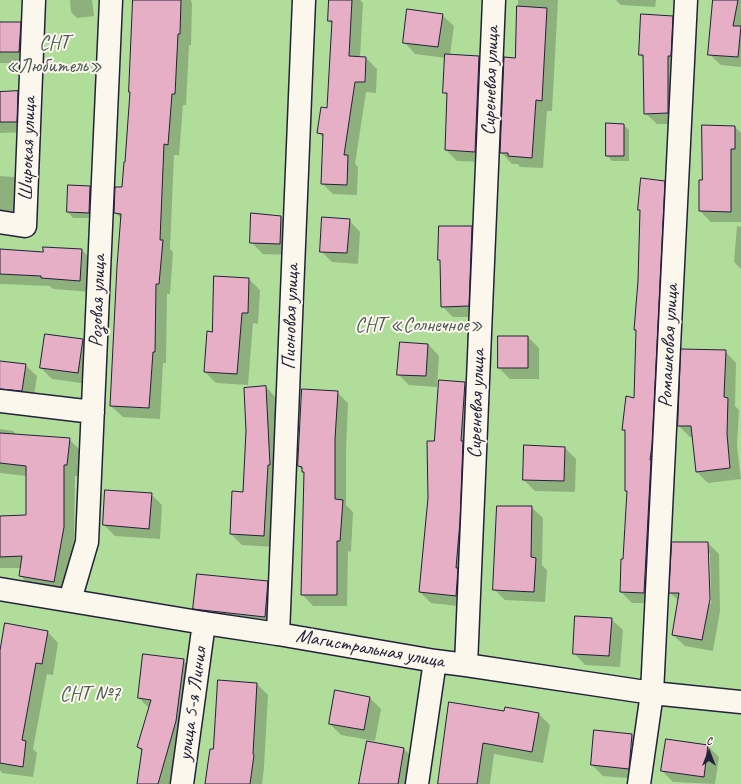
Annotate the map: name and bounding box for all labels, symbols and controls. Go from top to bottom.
street label: Сиреневая улица [477,26,505,136]
park label: СНТ «Любитель» [6,32,102,79]
street label: Широкая улица [14,97,42,201]
street label: Розовая улица [84,254,112,348]
street label: Пионовая улица [277,264,305,370]
street label: Ромашковая улица [654,284,684,408]
park label: СНТ «Солнечное» [355,314,483,338]
street label: Сиреневая улица [463,349,491,459]
street label: Магистральная улица [294,624,446,674]
street label: улица 5-я Линия [173,646,213,762]
park label: СНТ №7 [60,683,120,707]
north arrow [689,732,729,772]
text: С [706,733,712,747]

